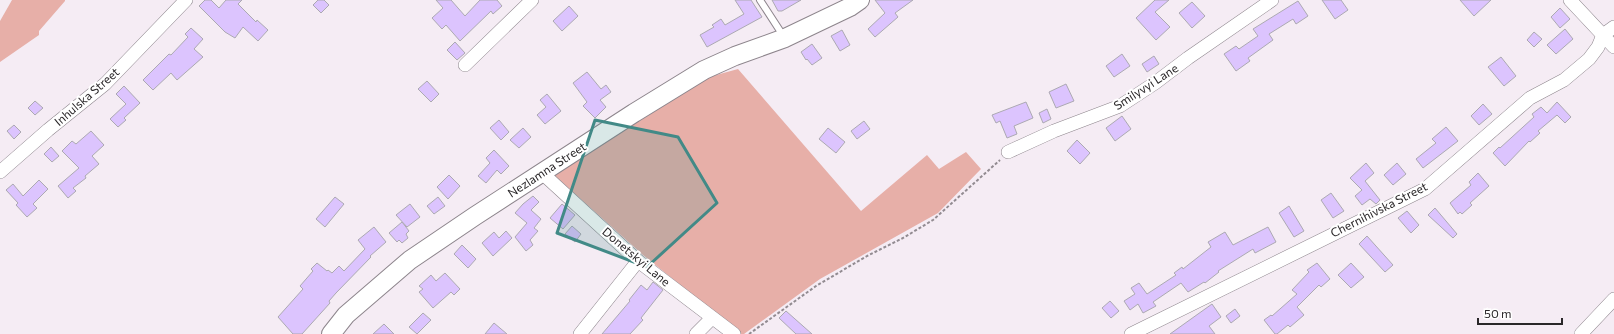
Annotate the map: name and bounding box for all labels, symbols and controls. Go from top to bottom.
street label: Smilyvyi Lane [1111,60,1180,112]
street label: Inhulska Street [51,64,122,128]
street label: Nezlamna Street [505,139,588,200]
street label: Chernihivska Street [1328,179,1429,240]
street label: Donetskyi Lane [600,224,673,289]
scale bar [1478,300,1562,326]
text: 50 m [1484,306,1512,320]

